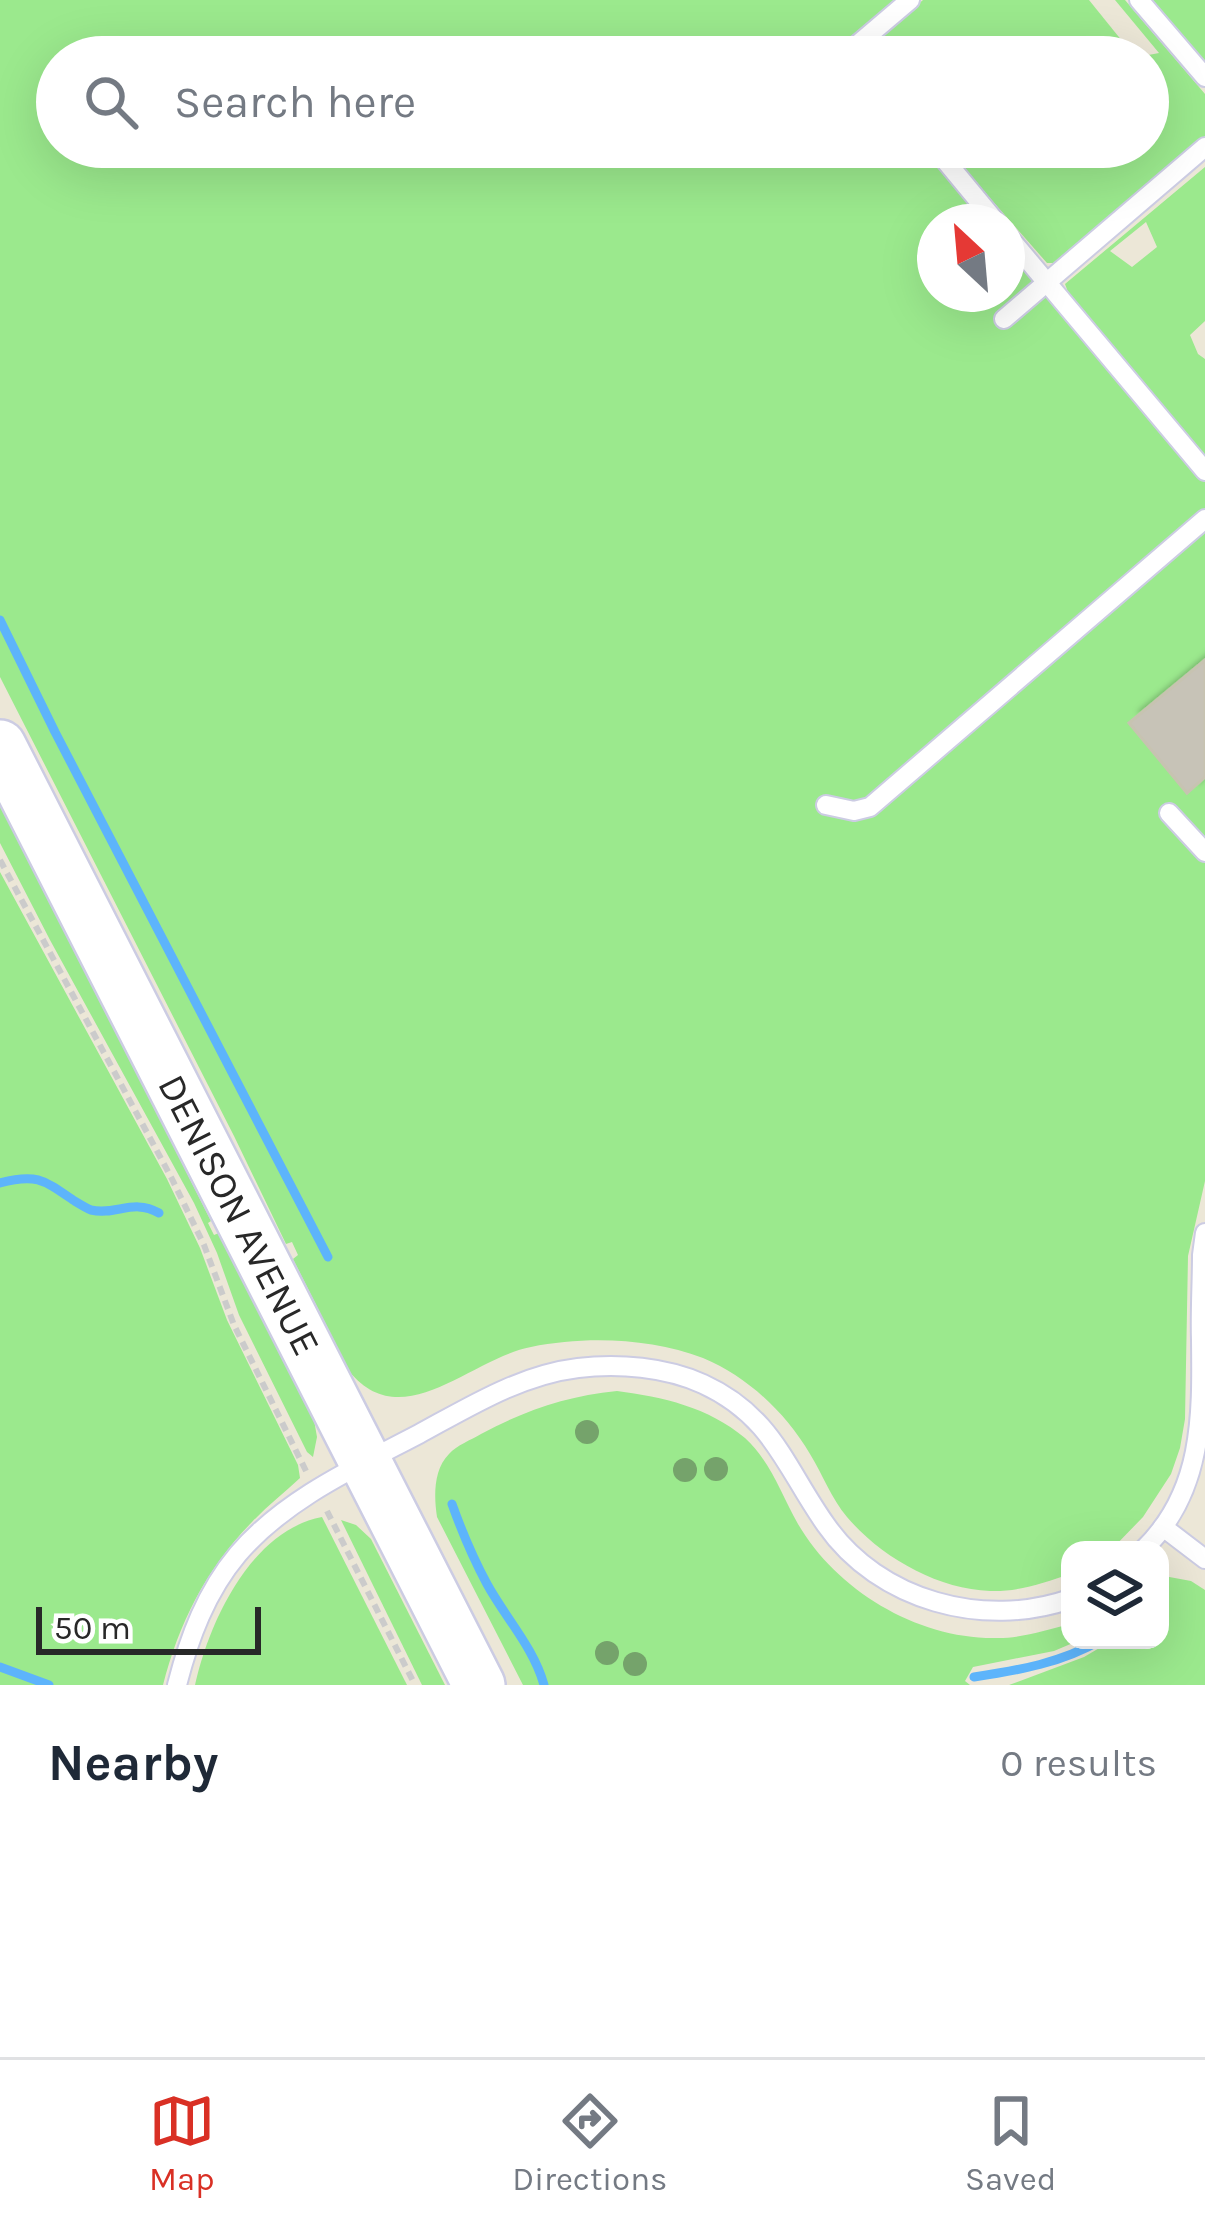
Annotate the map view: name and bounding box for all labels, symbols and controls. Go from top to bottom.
search box [36,36,1169,168]
icon: search [78,69,144,135]
text: Search here [174,76,416,128]
north arrow [917,204,1025,312]
street label: DENISON AVENUE [148,1067,330,1363]
map controls [1061,1541,1169,1649]
button: layers [1061,1541,1169,1649]
scale bar [36,1601,261,1654]
text: 50 m [54,1609,131,1647]
text: Nearby [48,1733,218,1793]
text: 0 results [1000,1740,1157,1786]
tab: Map [149,2088,215,2198]
tab: Directions [512,2088,667,2198]
tab: Saved [965,2088,1056,2198]

